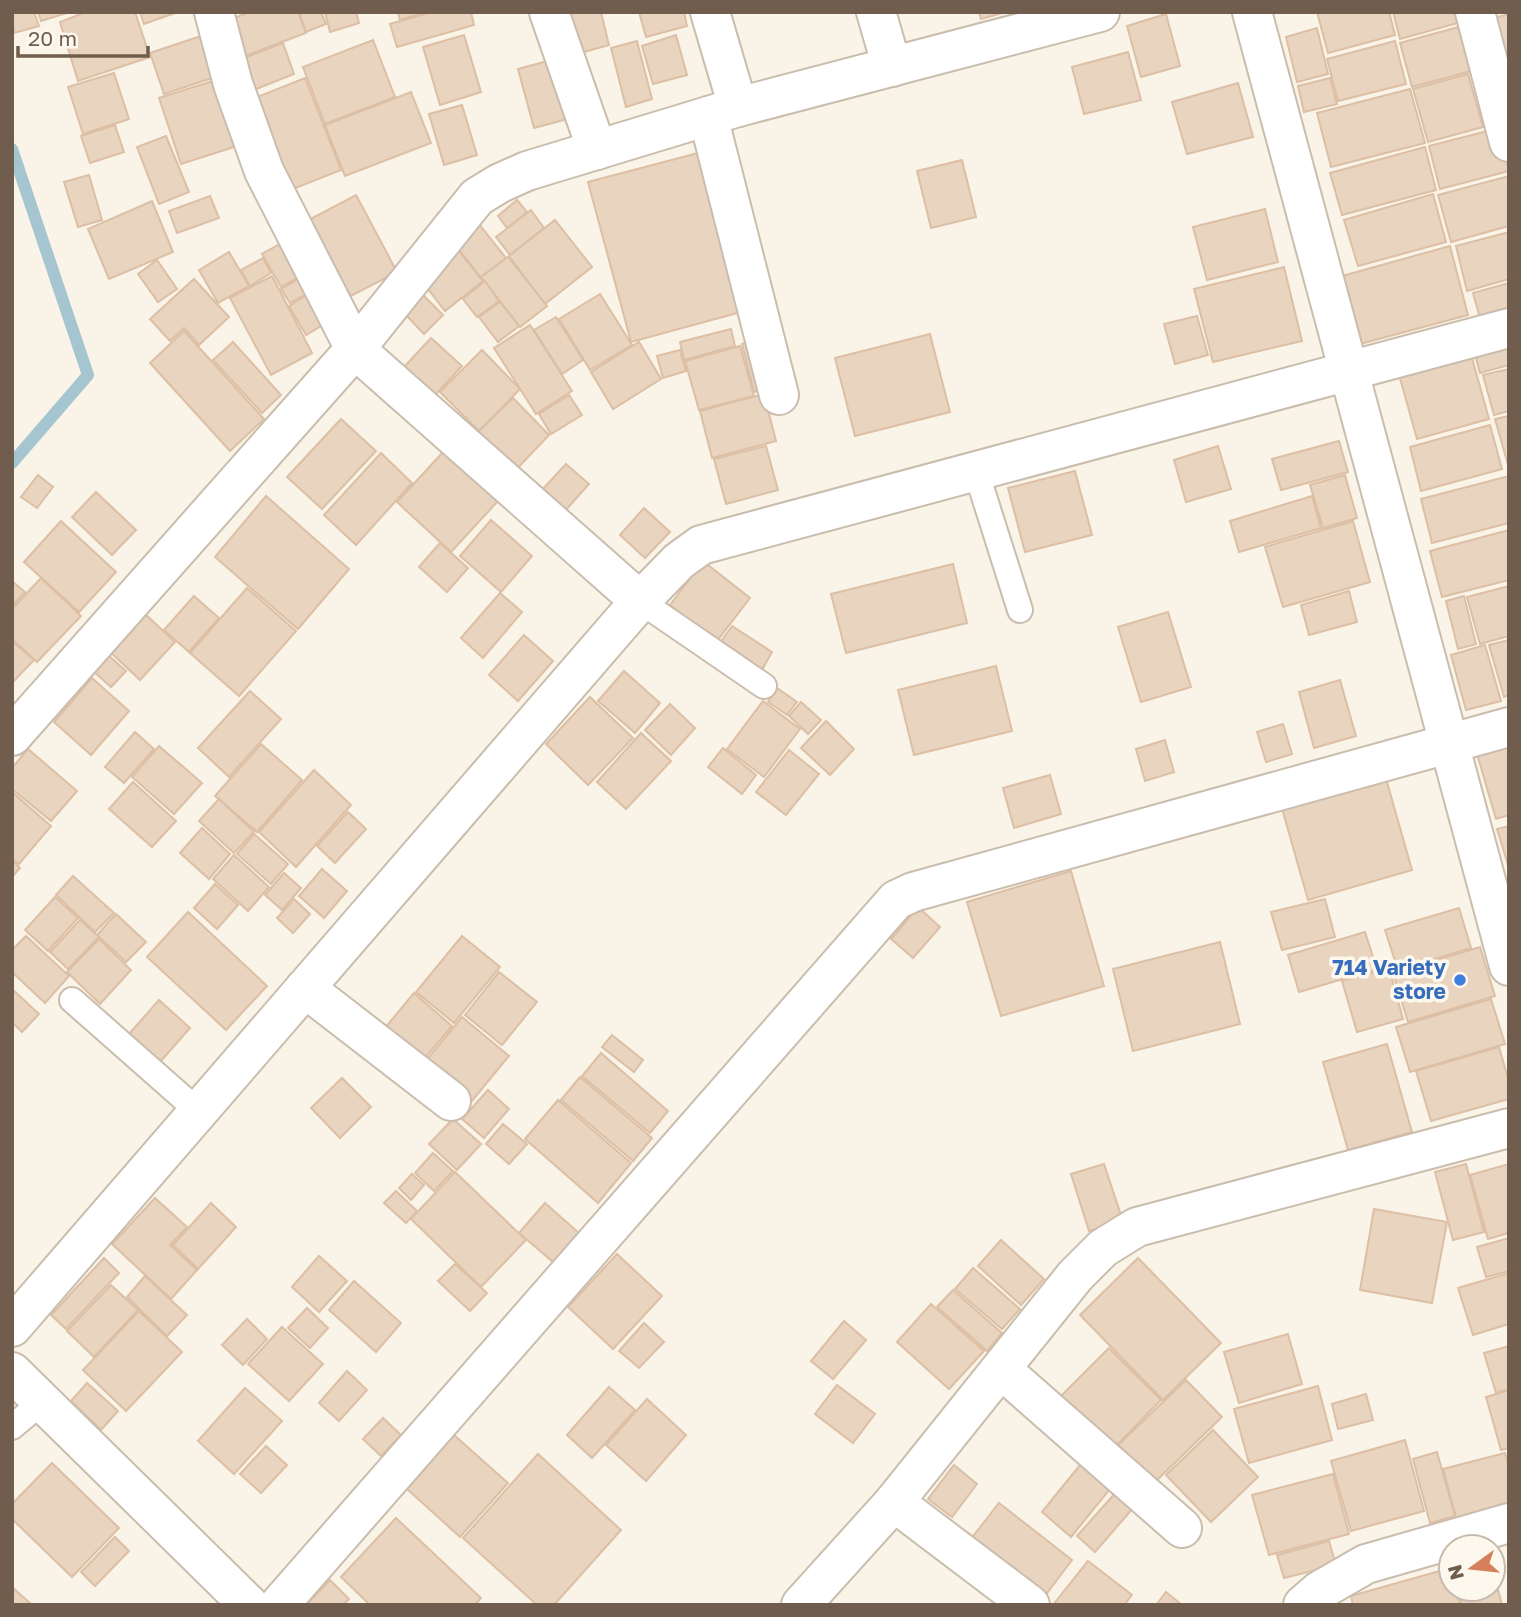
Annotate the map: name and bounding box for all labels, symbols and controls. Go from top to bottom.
scale bar [18,14,147,58]
text: 20 m [28,25,77,51]
place label: 714 Variety store [1332,954,1446,1004]
marker: 714 Variety store [1452,972,1468,988]
north arrow [1437,1533,1507,1603]
text: N [1442,1563,1468,1582]

